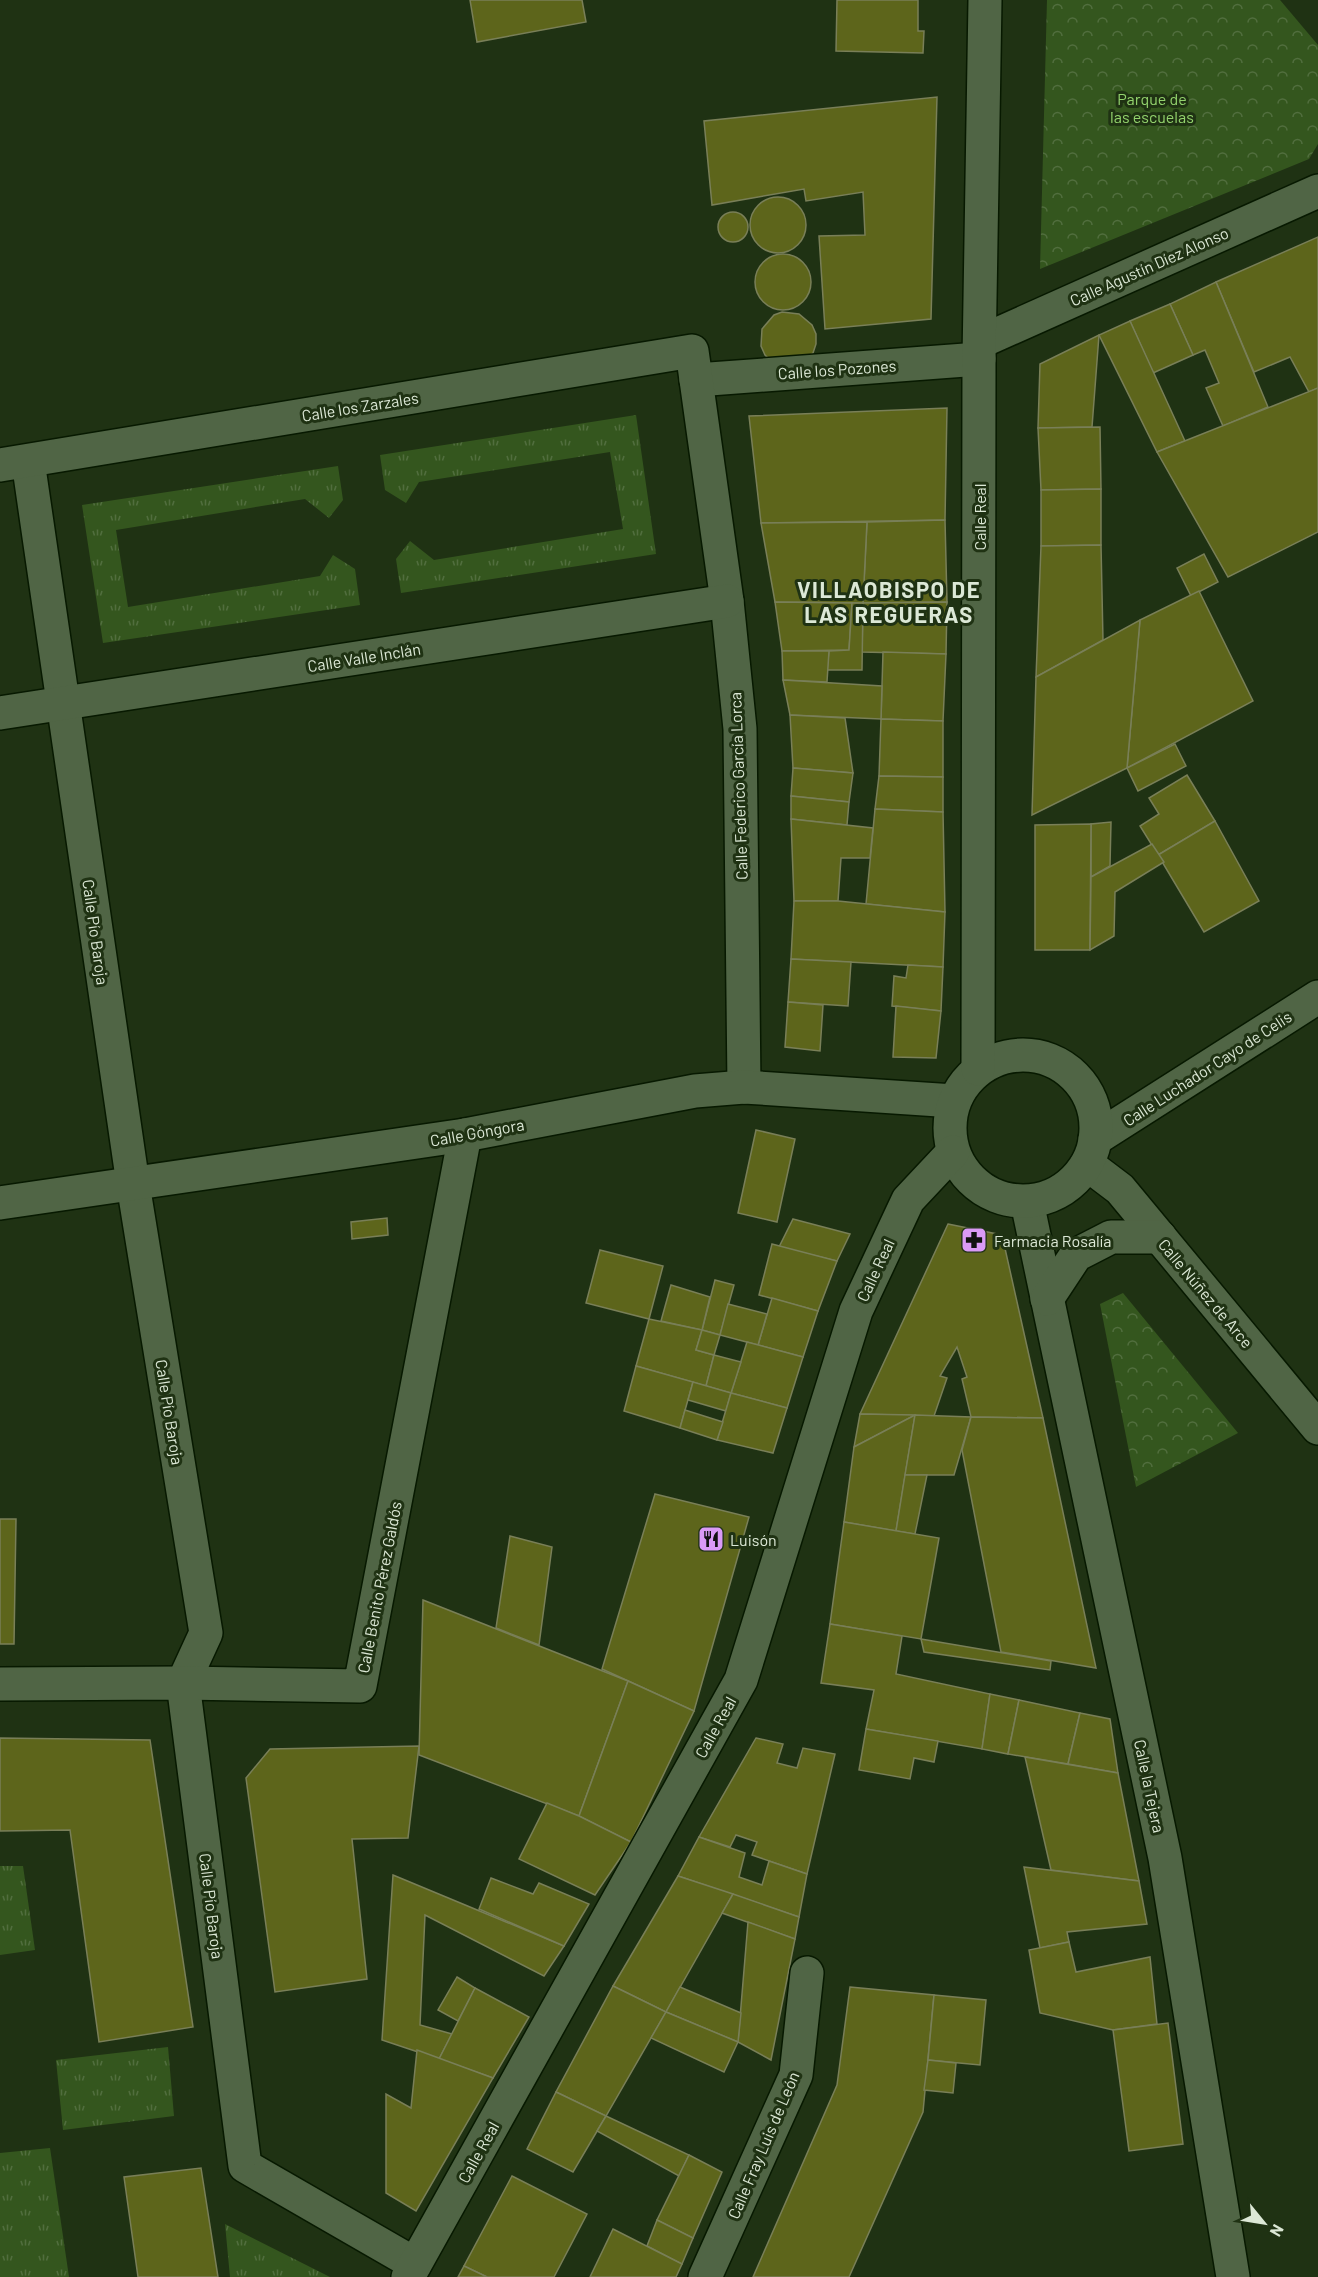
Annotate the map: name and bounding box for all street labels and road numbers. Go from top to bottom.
street label: Calle Agustín Díez Alonso [1067,222,1231,310]
street label: Calle los Pozones [777,355,897,383]
street label: Calle los Zarzales [300,387,420,425]
street label: Calle Real [970,484,989,550]
street label: Calle Valle Inclán [306,639,422,675]
street label: Calle Federico García Lorca [725,692,751,880]
street label: Calle Pío Baroja [79,878,113,986]
street label: Calle Luchador Cayo de Celis [1119,1006,1295,1130]
street label: Calle Góngora [429,1114,525,1150]
street label: Calle Núñez de Arce [1155,1235,1257,1351]
street label: Calle Real [852,1236,898,1304]
street label: Calle Pío Baroja [152,1358,188,1466]
street label: Calle Benito Pérez Galdós [353,1500,405,1674]
street label: Calle Real [690,1693,740,1761]
street label: Calle la Tejera [1131,1738,1169,1834]
street label: Calle Pío Baroja [196,1852,228,1960]
street label: Calle Fray Luis de León [723,2069,803,2221]
street label: Calle Real [453,2118,503,2186]

